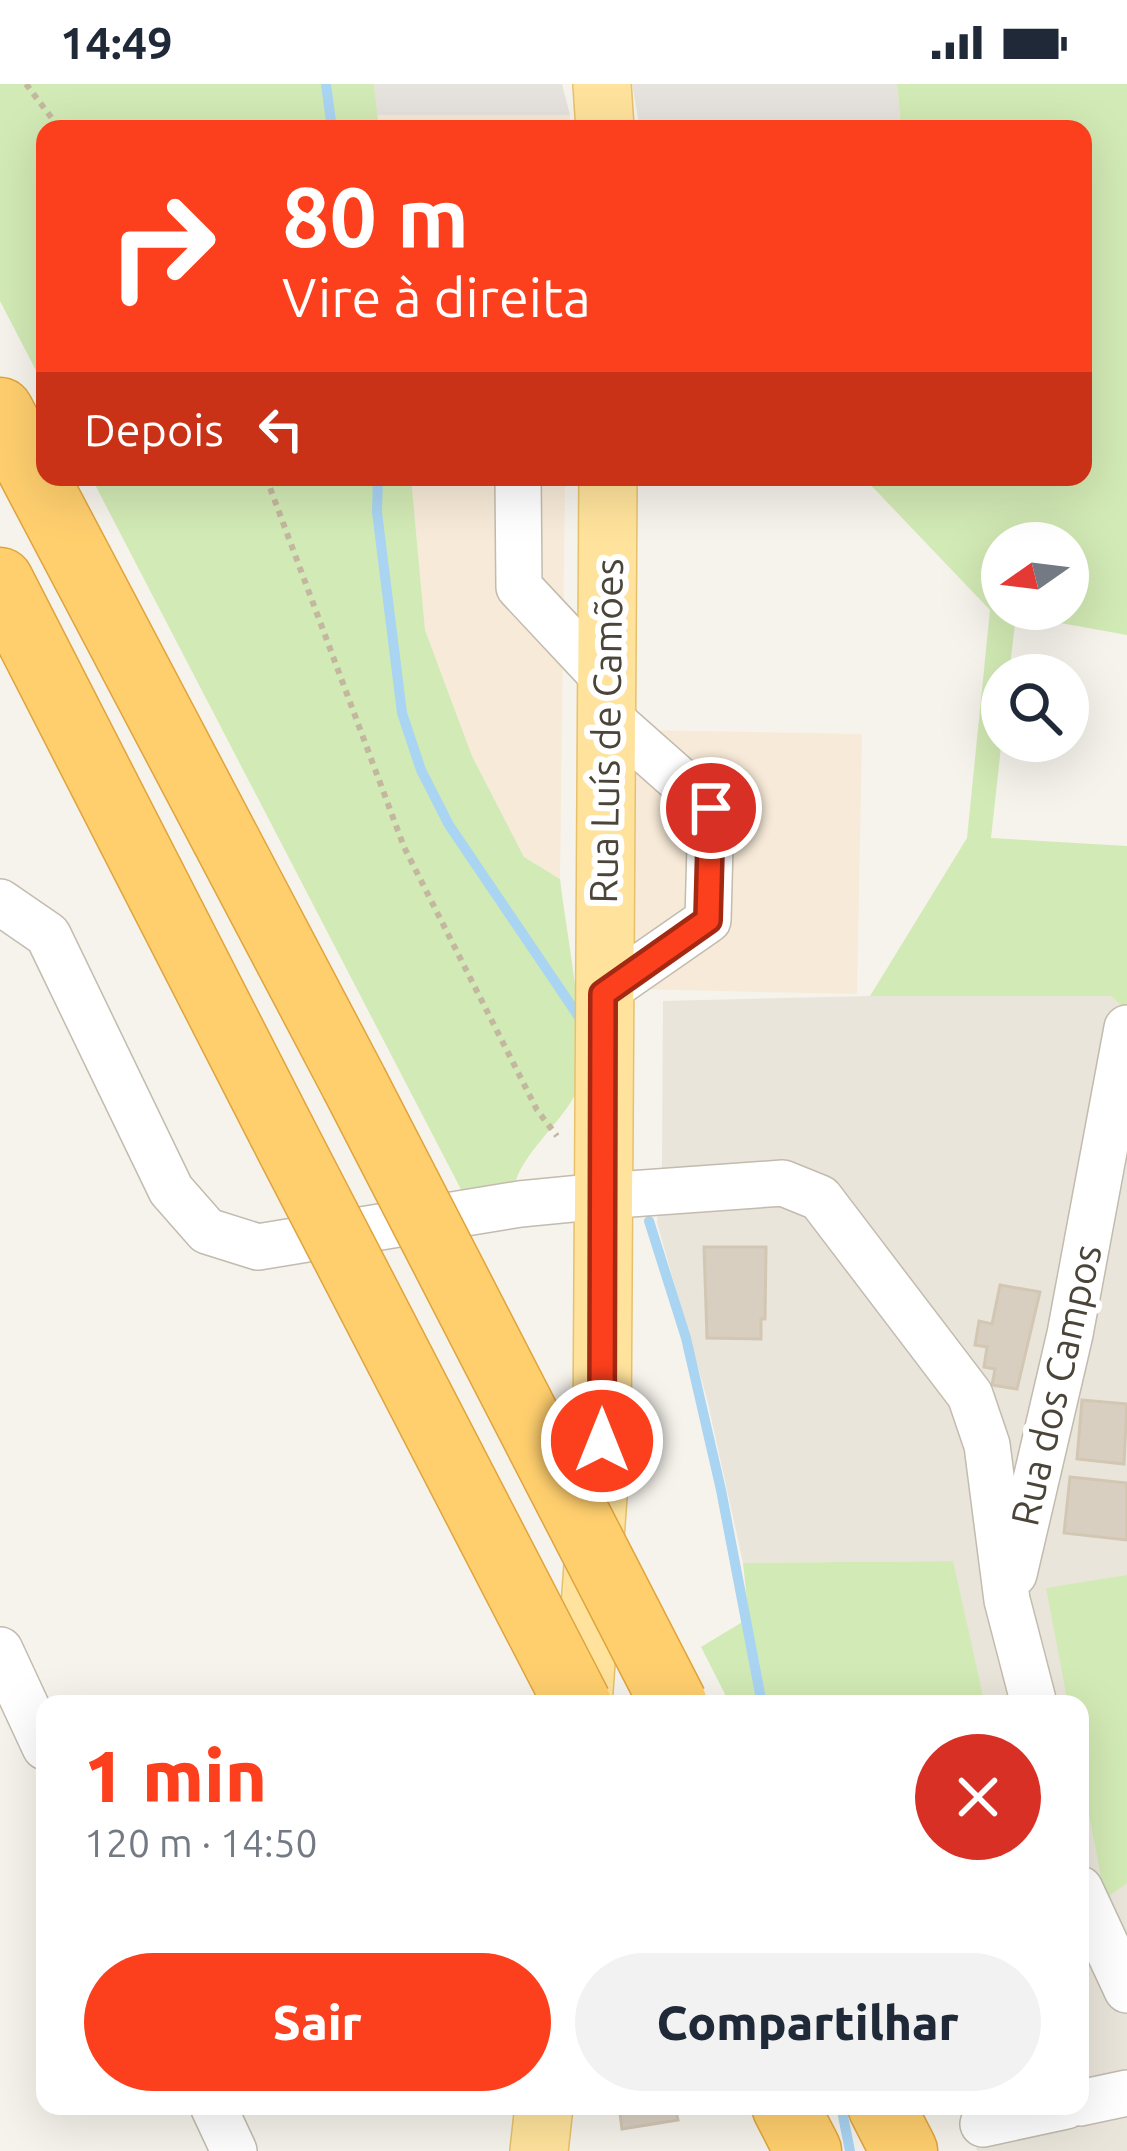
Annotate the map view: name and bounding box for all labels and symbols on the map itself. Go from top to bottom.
north arrow [981,522,1089,630]
street label: Rua Luís de Camões [581,558,630,904]
pin [660,757,762,859]
street label: Rua dos Campos [1002,1240,1109,1530]
position arrow [539,1378,665,1504]

